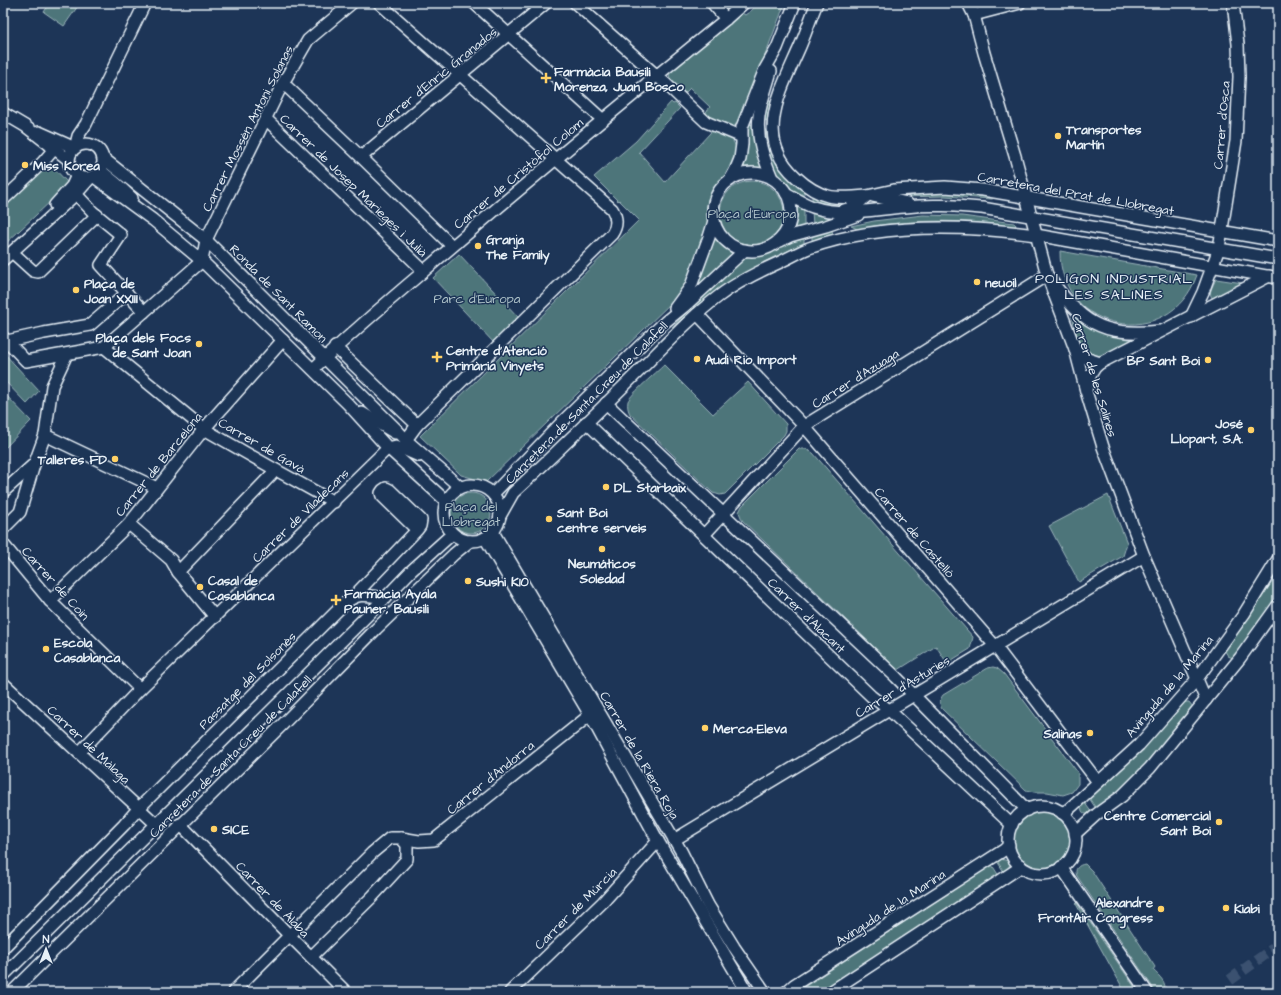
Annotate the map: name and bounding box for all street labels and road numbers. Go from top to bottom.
street label: Carrer d'Enric Granados [372,23,502,132]
street label: Carrer Mossèn Antoni Solanas [198,42,298,215]
street label: Carrer d'Osca [1209,80,1235,170]
street label: Carrer de Josep Marieges i Julià [275,110,431,262]
street label: Carrer de Cristòfol Colom [450,114,588,233]
street label: Carretera del Prat de Llobregat [976,168,1176,221]
street label: Ronda de Sant Ramon [225,241,332,347]
street label: Carrer de les Salines [1067,311,1122,440]
street label: Carretera de Santa Creu de Calafell [501,317,672,488]
street label: Carrer d'Azuaga [809,345,903,414]
street label: Carrer de Barcelona [111,408,207,521]
street label: Carrer de Gavà [215,414,309,478]
street label: Carrer de Viladecans [248,464,354,567]
street label: Carrer de Castelló [870,484,959,582]
street label: Carrer de Coin [17,543,94,625]
street label: Carrer d'Alacant [763,574,850,658]
street label: Passatge del Solsonès [195,628,302,734]
street label: Avinguda de la Marina [1122,632,1219,742]
street label: Carrer d'Asturies [852,651,954,722]
street label: Carretera de Santa Creu de Calafell [145,671,316,842]
street label: Carrer de la Riera Roja [595,688,683,823]
street label: Carrer de Màlaga [42,701,134,789]
street label: Carrer d'Andorra [443,737,539,819]
street label: Carrer de Álaba [231,858,314,942]
street label: Carrer de Múrcia [531,863,621,954]
street label: Avinguda de la Marina [832,865,950,951]

